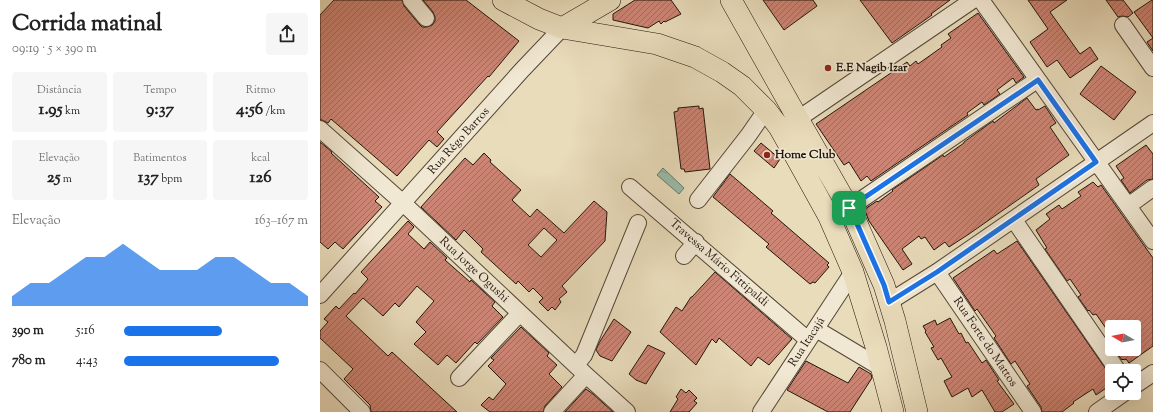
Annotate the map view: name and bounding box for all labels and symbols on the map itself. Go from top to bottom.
place label: E.E Nagib Izar [835,59,908,77]
marker: E.E Nagib Izar [823,63,833,73]
street label: Rua Rêgo Barros [424,103,494,179]
place label: Home Club [774,146,836,164]
marker: Home Club [762,150,772,160]
pin [832,191,866,225]
street label: Travessa Mário Fittipaldi [665,215,773,312]
street label: Rua Jorge Ogushi [435,233,513,308]
street label: Rua Forte do Mattos [948,294,1022,391]
street label: Rua Itacajá [784,313,830,371]
north arrow [1105,320,1141,356]

